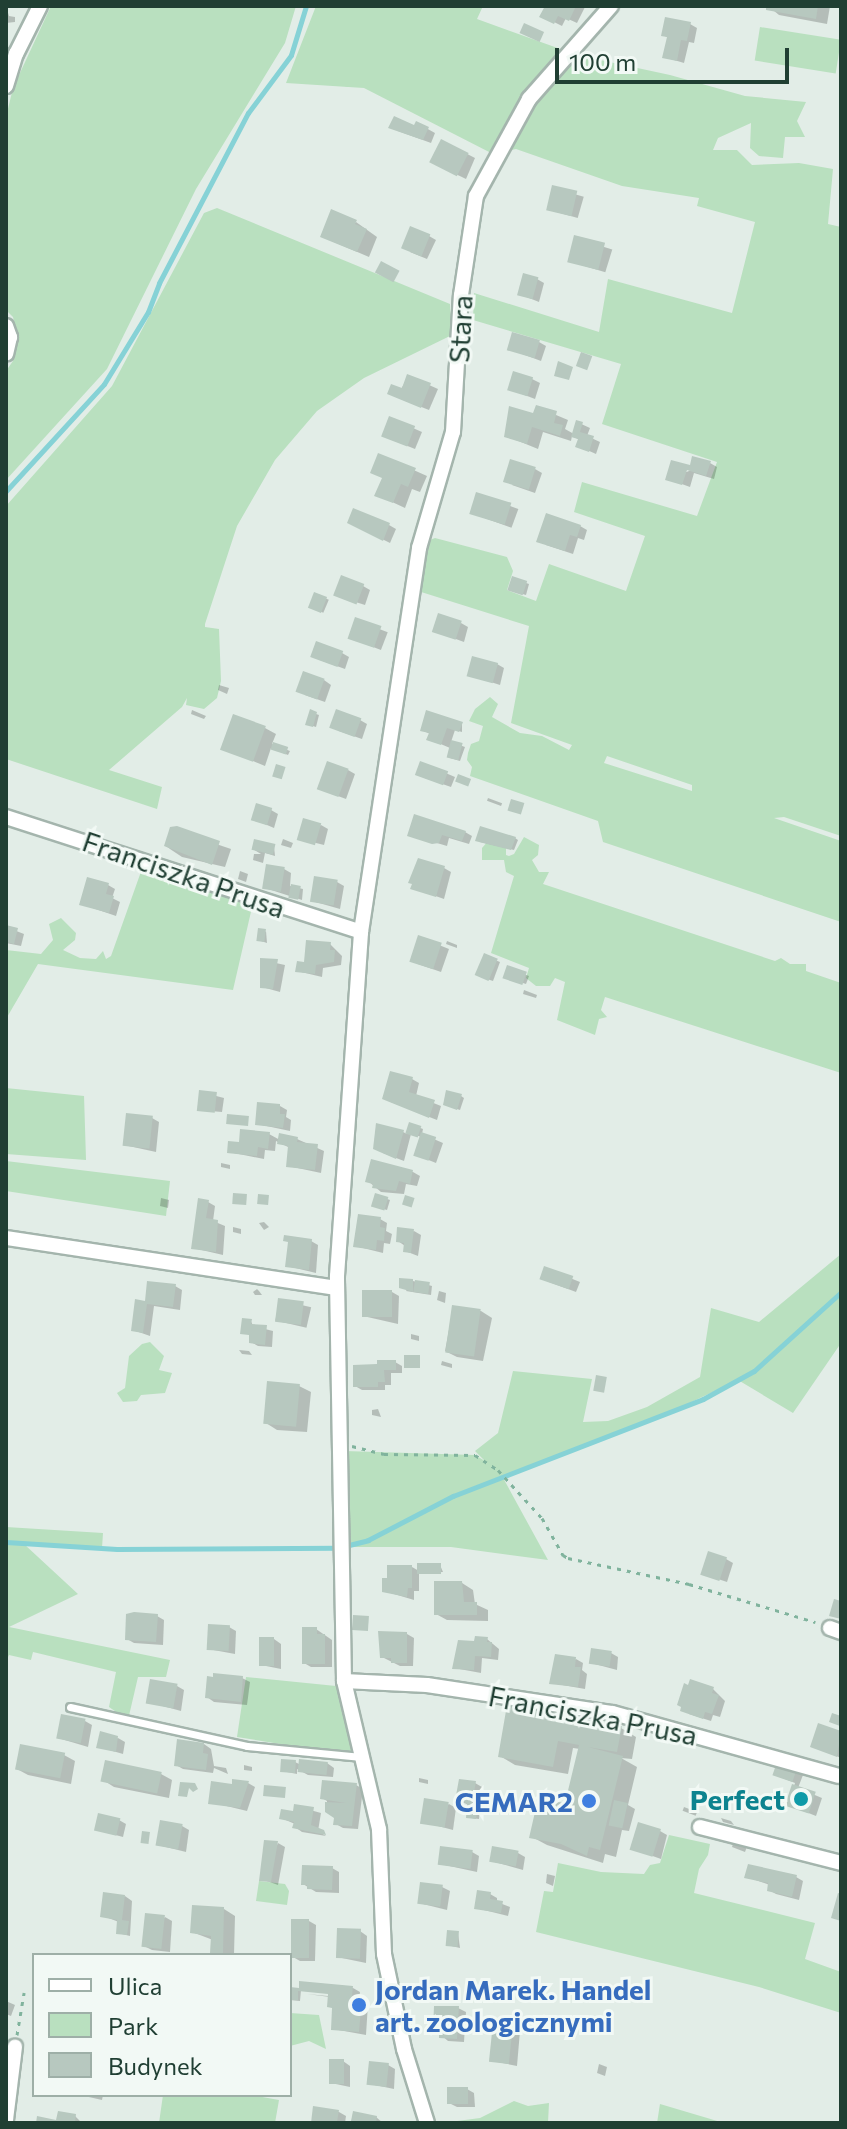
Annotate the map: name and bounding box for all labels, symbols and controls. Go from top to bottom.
scale bar [559,32,793,82]
text: 100 m [569,47,636,76]
street label: Stara [441,294,479,364]
street label: Franciszka Prusa [78,824,290,924]
street label: Franciszka Prusa [486,1678,700,1752]
place label: Perfect [690,1782,785,1816]
place label: CEMAR2 [455,1784,573,1818]
marker: Perfect [792,1790,810,1808]
marker: CEMAR2 [580,1792,598,1810]
legend [32,1953,292,2097]
text: Ulica [108,1971,162,2000]
place label: Jordan Marek. Handel art. zoologicznymi [375,1972,651,2038]
marker: Jordan Marek. Handel art. zoologicznymi [350,1996,368,2014]
text: Park [108,2011,158,2040]
text: Budynek [108,2051,203,2080]

